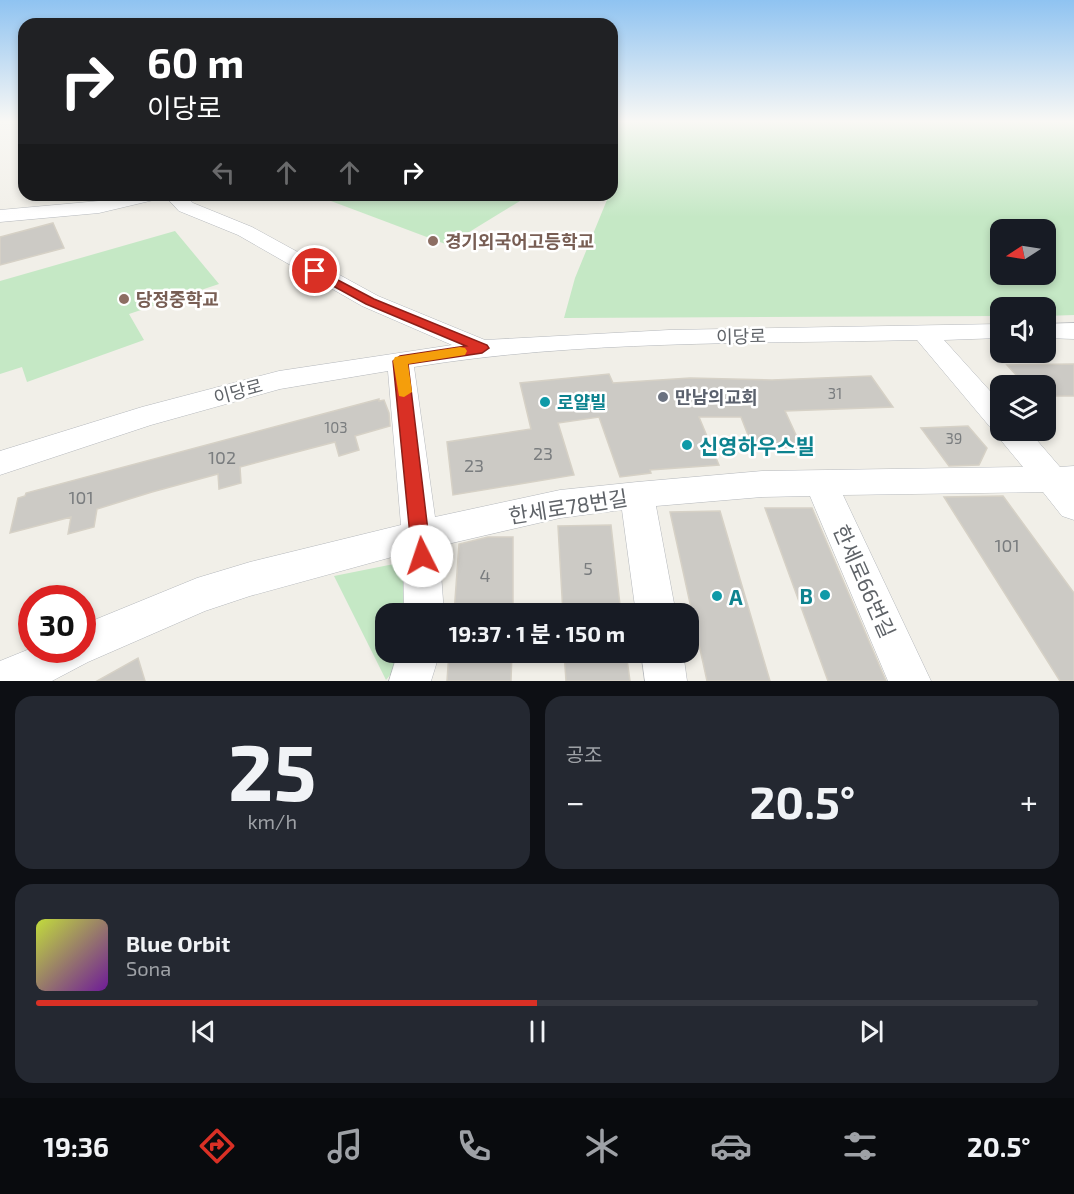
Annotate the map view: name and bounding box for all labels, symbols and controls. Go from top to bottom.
text: 60 m [147,36,244,86]
icon: right [48,42,126,120]
text: 이당로 [147,91,222,123]
icon: left [207,156,240,189]
icon: ahead [270,156,303,189]
icon: ahead [333,156,366,189]
icon: right [396,156,429,189]
north arrow [990,219,1056,285]
map controls [990,219,1056,441]
place label: 경기외국어고등학교 [445,230,594,252]
marker: 경기외국어고등학교 [426,234,440,248]
pin [289,245,340,296]
icon: arrive [298,254,331,287]
place label: 당정중학교 [136,288,219,310]
marker: 당정중학교 [117,292,131,306]
button: sound [990,297,1056,363]
street label: 이당로 [716,325,766,347]
street label: 이당로 [211,374,265,408]
button: layers [990,375,1056,441]
house number: 31 [828,384,842,402]
place label: 만남의교회 [675,386,758,408]
marker: 만남의교회 [656,390,670,404]
place label: 로얄빌 [557,391,607,413]
marker: 로얄빌 [538,395,552,409]
house number: 103 [324,418,348,436]
house number: 39 [946,429,962,447]
place label: 신영하우스빌 [699,433,815,458]
marker: 신영하우스빌 [680,438,694,452]
house number: 23 [533,442,553,464]
house number: 102 [208,446,236,468]
house number: 23 [464,454,484,476]
street label: 한세로78번길 [507,484,629,528]
house number: 101 [68,486,94,508]
street label: 한세로66번길 [829,521,901,641]
position arrow [390,524,454,588]
house number: 101 [994,534,1020,556]
house number: 5 [583,557,593,579]
house number: 4 [479,564,491,586]
place label: B [800,583,813,608]
place label: A [729,584,743,609]
speed limit sign: 30 [18,585,96,663]
marker: B [818,588,832,602]
marker: A [710,589,724,603]
text: 19:37 · 1 분 · 150 m [449,620,625,646]
text: 25 [228,723,316,817]
text: 공조 [566,742,602,766]
text: 20.5° [749,774,855,828]
text: − [566,781,585,821]
text: + [1020,781,1038,821]
text: km/h [247,809,297,833]
text: Blue Orbit [126,930,230,956]
text: Sona [126,956,171,980]
icon: previous [187,1015,220,1048]
icon: pause [521,1015,554,1048]
icon: next [855,1015,888,1048]
icon: directions [196,1125,238,1167]
icon: music [324,1125,366,1167]
icon: phone [453,1125,495,1167]
icon: climate [581,1125,623,1167]
icon: car [710,1125,752,1167]
icon: filters [839,1125,881,1167]
text: 19:36 [43,1130,109,1162]
text: 20.5° [967,1130,1031,1162]

